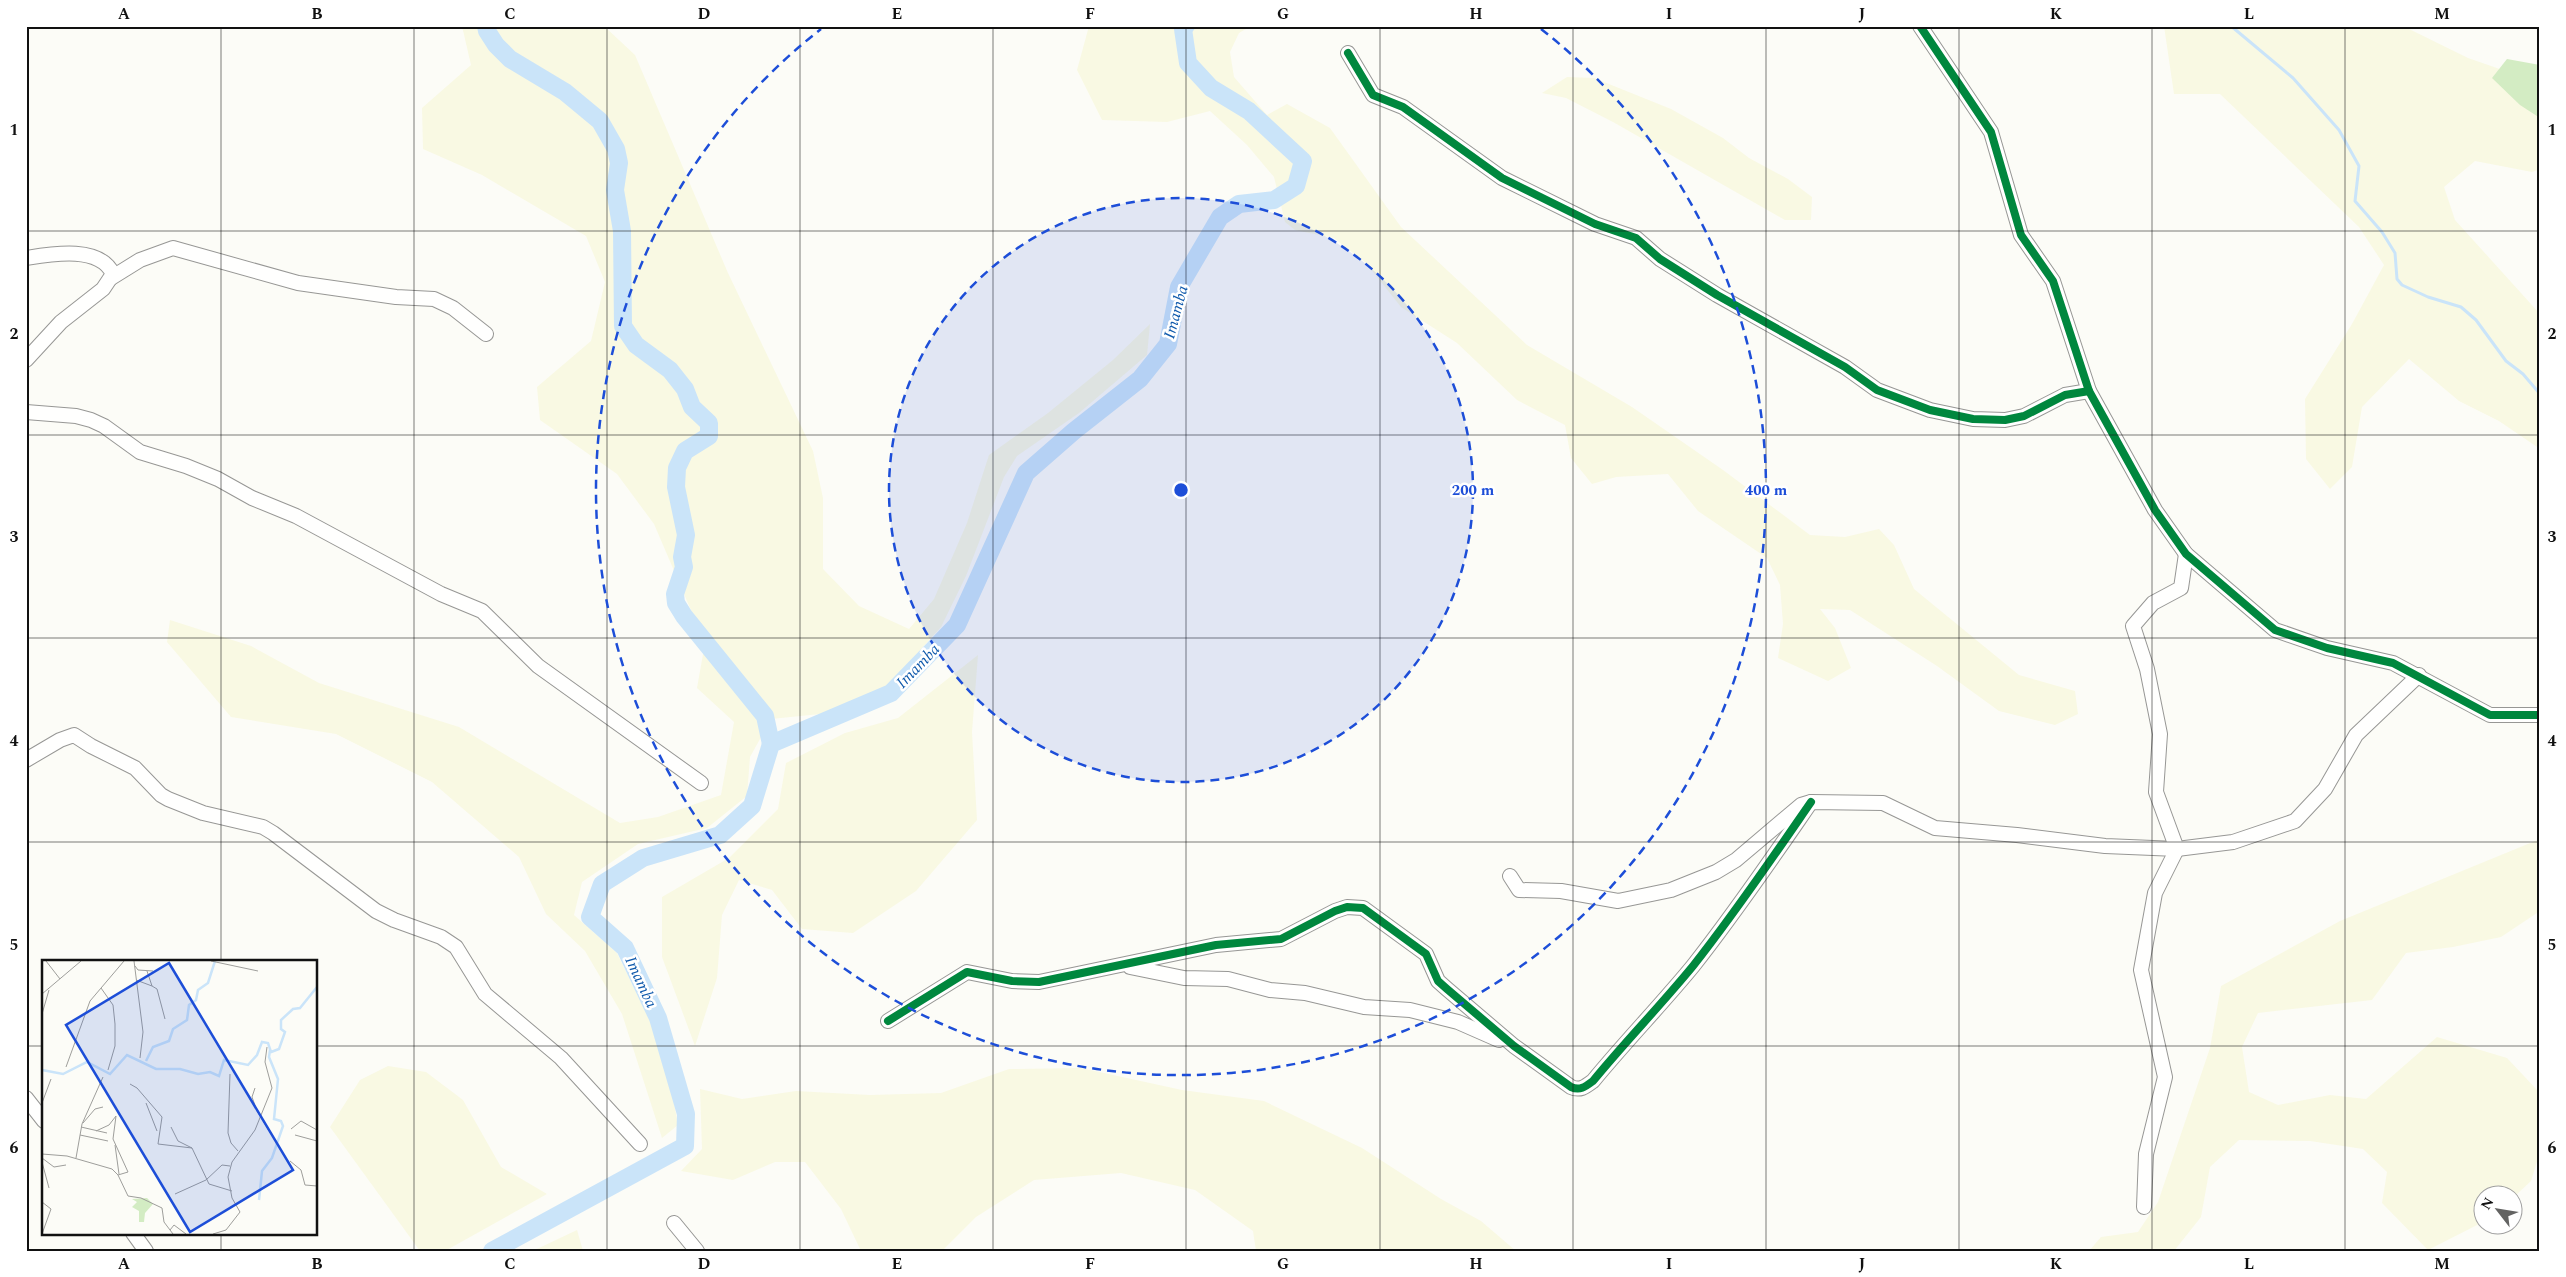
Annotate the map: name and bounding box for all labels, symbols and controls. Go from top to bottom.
text: A [118,2,131,26]
text: B [311,2,323,26]
text: C [504,2,516,26]
text: D [698,2,711,26]
text: E [892,2,902,26]
text: F [1085,2,1095,26]
text: G [1277,2,1289,26]
text: H [1469,2,1483,26]
text: I [1666,2,1672,26]
text: J [1859,2,1866,26]
text: K [2050,2,2063,26]
text: L [2244,2,2254,26]
text: M [2434,2,2450,26]
text: 1 [10,118,18,142]
text: 1 [2548,118,2556,142]
water label: Imamba [1157,283,1195,341]
text: 2 [10,322,19,346]
text: 2 [2548,322,2557,346]
text: 200 m [1452,479,1495,502]
text: 400 m [1745,479,1788,502]
centre of rings [1172,481,1190,499]
text: 3 [10,525,19,549]
text: 3 [2548,525,2557,549]
water label: Imamba [890,638,946,694]
text: 4 [10,729,19,753]
text: 4 [2548,729,2557,753]
text: 5 [10,933,18,957]
text: 5 [2548,933,2556,957]
water label: Imamba [619,952,663,1012]
inset map [42,960,318,1234]
text: 6 [10,1136,19,1160]
text: 6 [2548,1136,2557,1160]
north arrow [2474,1184,2524,1234]
text: N [2475,1193,2499,1214]
text: A [118,1252,131,1276]
text: B [311,1252,323,1276]
text: C [504,1252,516,1276]
text: D [698,1252,711,1276]
text: E [892,1252,902,1276]
text: F [1085,1252,1095,1276]
text: G [1277,1252,1289,1276]
text: H [1469,1252,1483,1276]
text: I [1666,1252,1672,1276]
text: J [1859,1252,1866,1276]
text: K [2050,1252,2063,1276]
text: L [2244,1252,2254,1276]
text: M [2434,1252,2450,1276]

